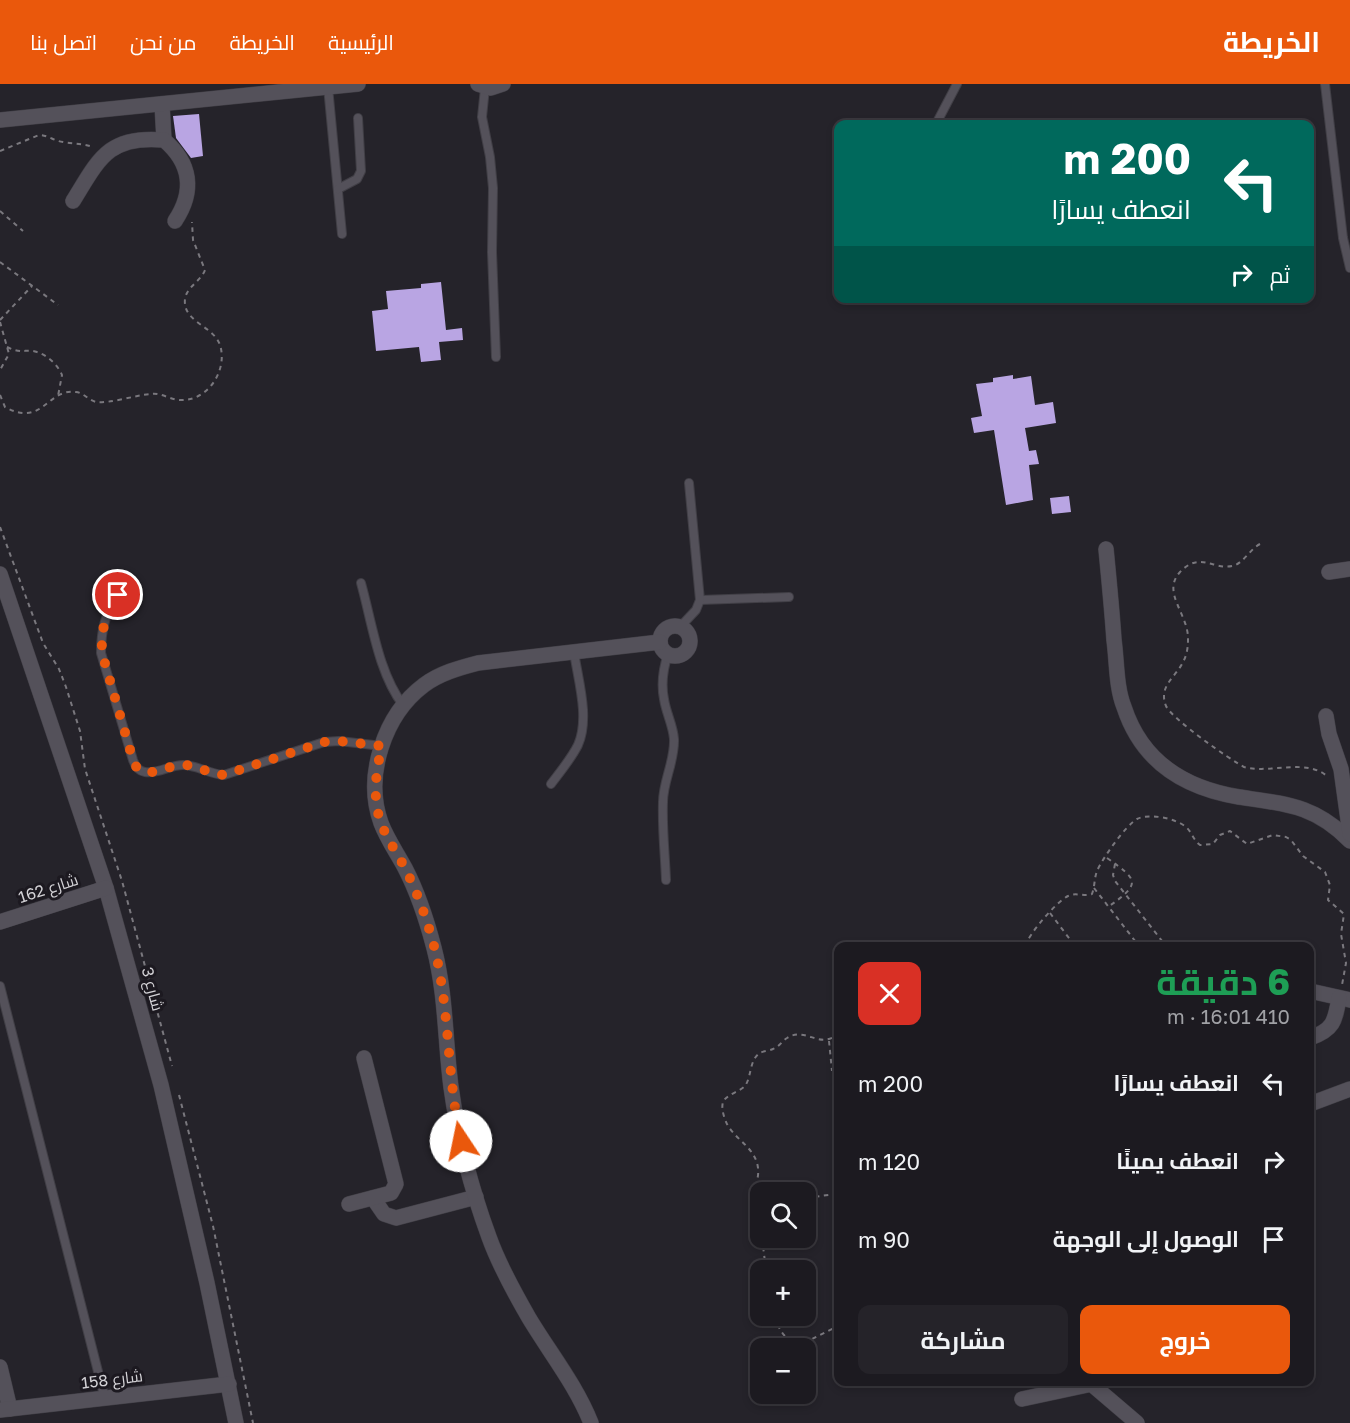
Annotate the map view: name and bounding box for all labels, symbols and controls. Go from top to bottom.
text: الخريطة [1223,25,1320,58]
text: اتصل بنا [30,29,97,55]
text: من نحن [130,29,196,55]
text: الخريطة [229,29,295,55]
text: الرئيسية [328,29,394,55]
text: 200 m [1063,133,1191,183]
icon: left [1212,144,1290,222]
text: انعطف يسارًا [1051,193,1191,225]
icon: right [1225,258,1258,291]
text: ثم [1270,261,1290,288]
pin [92,569,143,620]
icon: arrive [101,578,134,611]
street label: شارع 162 [16,869,81,909]
text: 6 دقيقة [1156,960,1290,1003]
button: close [858,962,921,1025]
street label: شارع 3 [136,965,168,1014]
text: 410 m · 16:01 [1167,1004,1290,1028]
icon: left [1257,1067,1290,1100]
text: انعطف يسارًا [1114,1069,1239,1096]
text: 200 m [858,1070,923,1097]
position arrow [429,1109,493,1173]
icon: right [1257,1145,1290,1178]
text: انعطف يمينًا [1116,1147,1239,1174]
text: 120 m [858,1148,920,1175]
map controls [750,1182,816,1404]
button: search [750,1182,816,1248]
icon: arrive [1257,1223,1290,1256]
text: الوصول إلى الوجهة [1053,1225,1239,1252]
text: 90 m [858,1226,910,1253]
button: + [750,1260,816,1326]
button: مشاركة [858,1305,1068,1374]
button: خروج [1080,1305,1290,1374]
button: − [750,1338,816,1404]
street label: شارع 158 [80,1365,144,1395]

